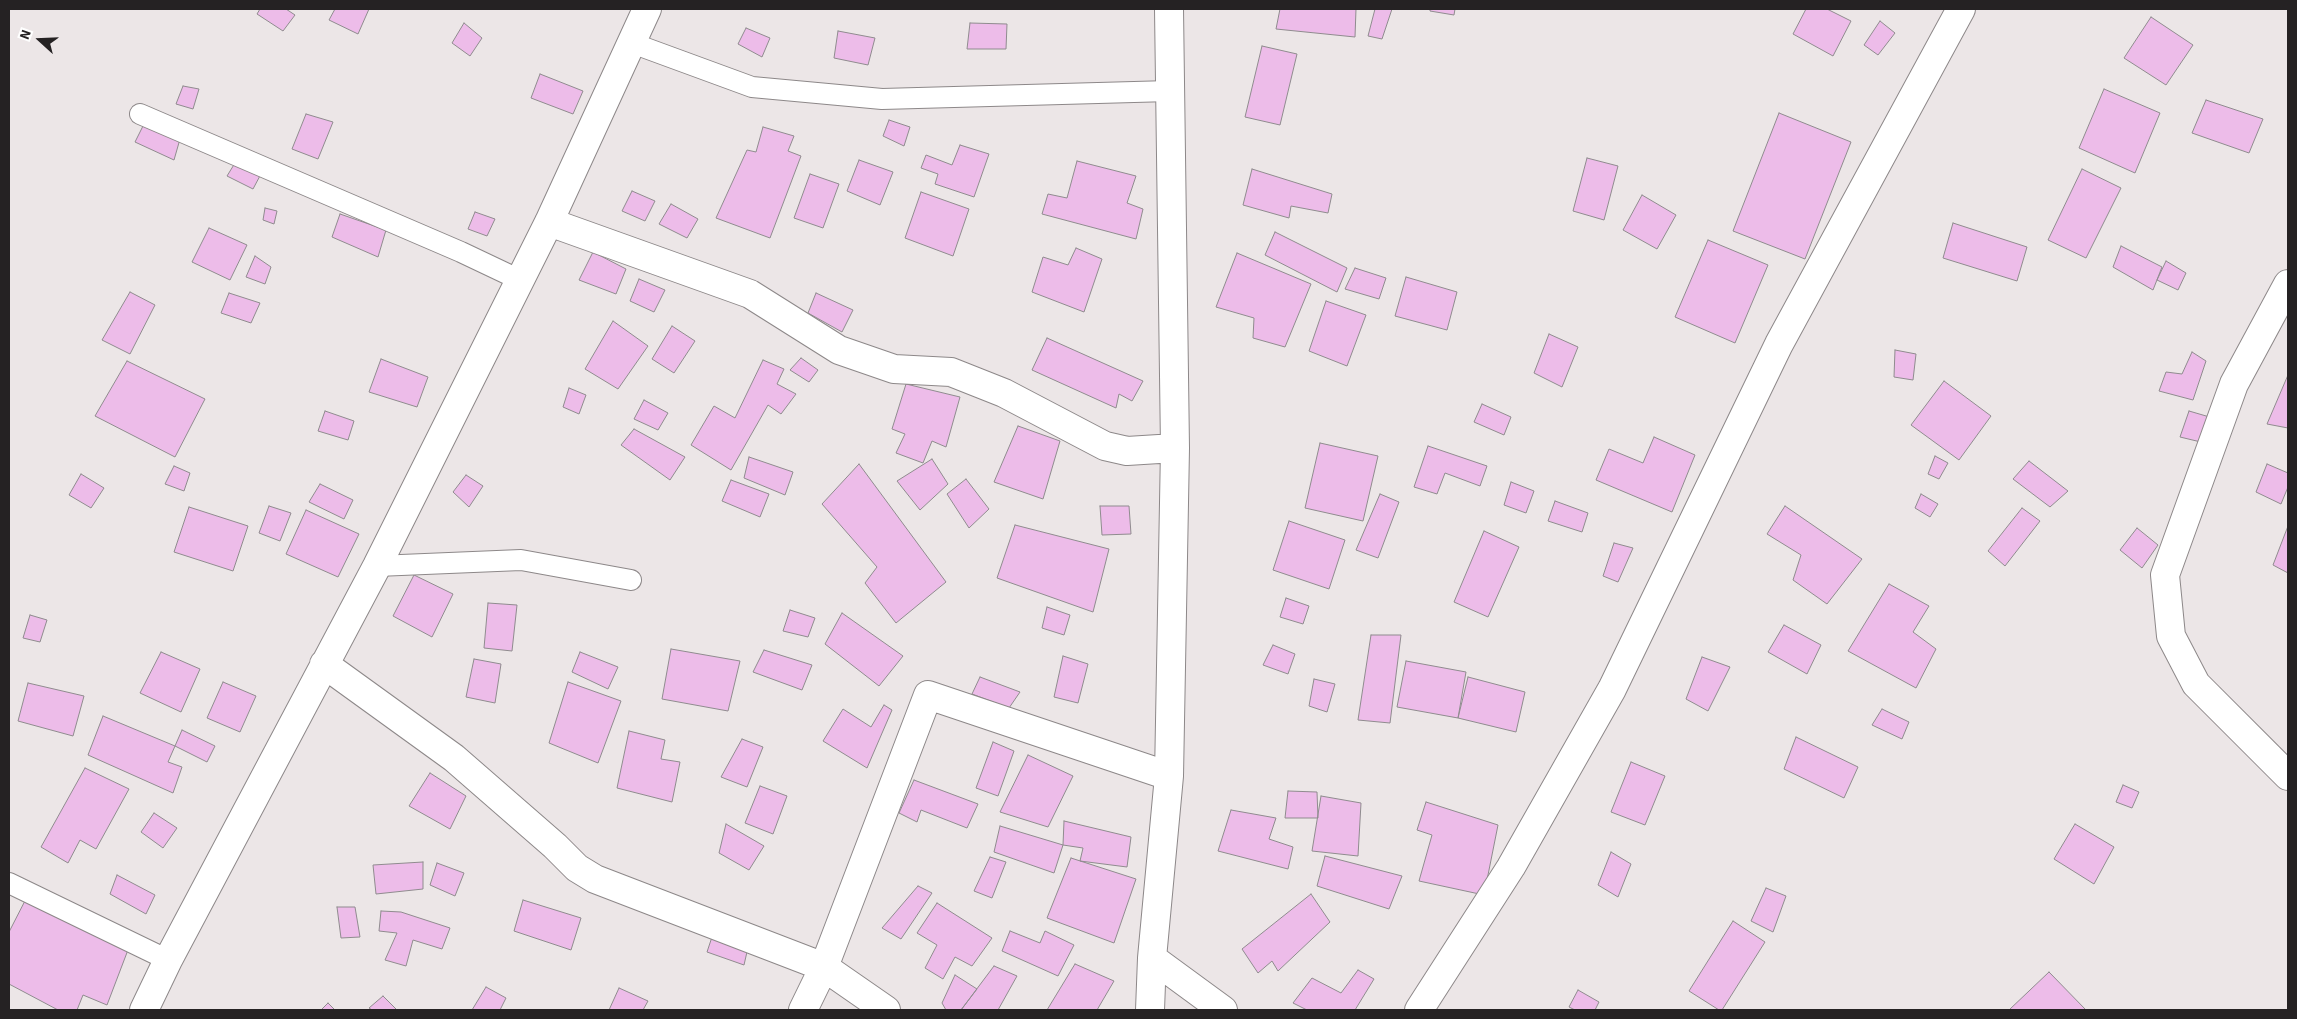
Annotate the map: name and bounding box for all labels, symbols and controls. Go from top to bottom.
north arrow [15,15,65,65]
text: N [15,27,37,43]

